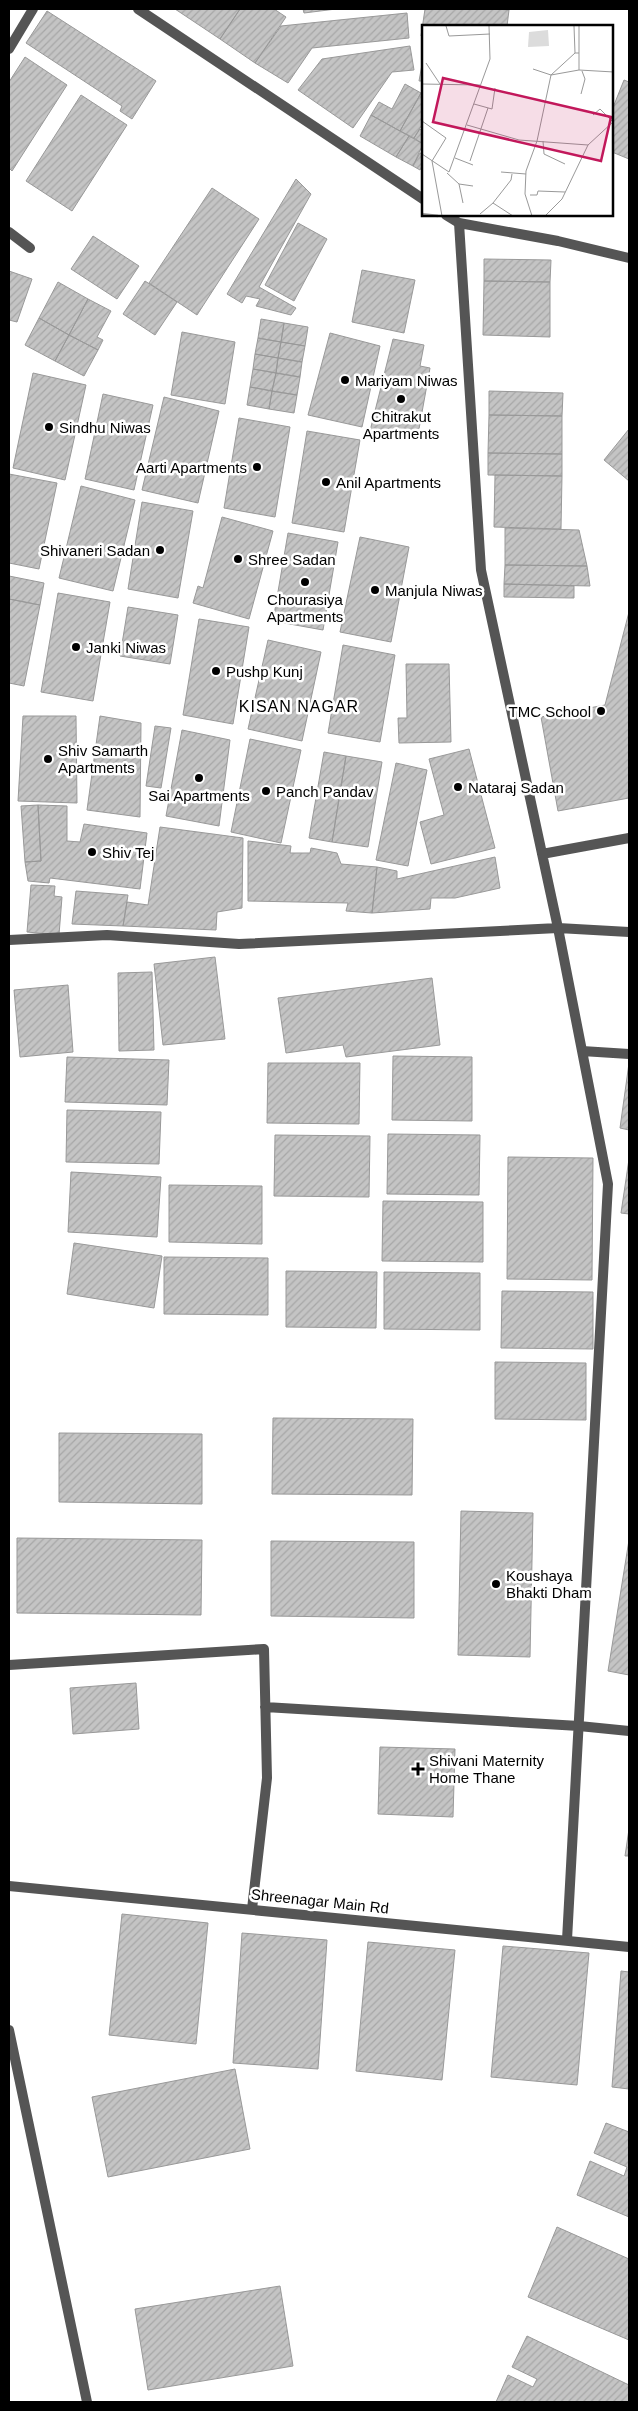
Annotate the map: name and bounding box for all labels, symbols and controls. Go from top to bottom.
inset map [422,25,613,216]
place label: Mariyam Niwas [355,372,458,389]
marker: Mariyam Niwas [339,374,351,386]
marker: Chitrakut Apartments [395,393,407,405]
place label: Chitrakut Apartments [363,408,439,442]
place label: Sindhu Niwas [59,419,151,436]
marker: Sindhu Niwas [43,421,55,433]
place label: Aarti Apartments [136,459,247,476]
marker: Aarti Apartments [251,461,263,473]
place label: Anil Apartments [336,474,441,491]
marker: Anil Apartments [320,476,332,488]
place label: Shivaneri Sadan [40,542,150,559]
marker: Shivaneri Sadan [154,544,166,556]
place label: Shree Sadan [248,551,336,568]
marker: Shree Sadan [232,553,244,565]
marker: Chourasiya Apartments [299,576,311,588]
place label: Manjula Niwas [385,582,483,599]
marker: Manjula Niwas [369,584,381,596]
place label: Chourasiya Apartments [267,591,344,625]
place label: Janki Niwas [86,639,166,656]
marker: Janki Niwas [70,641,82,653]
place label: Pushp Kunj [226,663,303,680]
marker: Pushp Kunj [210,665,222,677]
district label: KISAN NAGAR [239,698,359,715]
place label: TMC School [508,703,591,720]
marker: TMC School [595,705,607,717]
place label: Shiv Samarth Apartments [58,742,148,776]
marker: Shiv Samarth Apartments [42,753,54,765]
marker: Sai Apartments [193,772,205,784]
place label: Nataraj Sadan [468,779,564,796]
marker: Nataraj Sadan [452,781,464,793]
place label: Panch Pandav [276,783,374,800]
marker: Panch Pandav [260,785,272,797]
place label: Sai Apartments [148,787,250,804]
place label: Shiv Tej [102,844,154,861]
marker: Shiv Tej [86,846,98,858]
place label: Koushaya Bhakti Dham [506,1567,592,1601]
marker: Koushaya Bhakti Dham [490,1578,502,1590]
place label: Shivani Maternity Home Thane [429,1752,545,1786]
marker: Shivani Maternity Home Thane [411,1762,425,1776]
street label: Shreenagar Main Rd [250,1885,390,1917]

